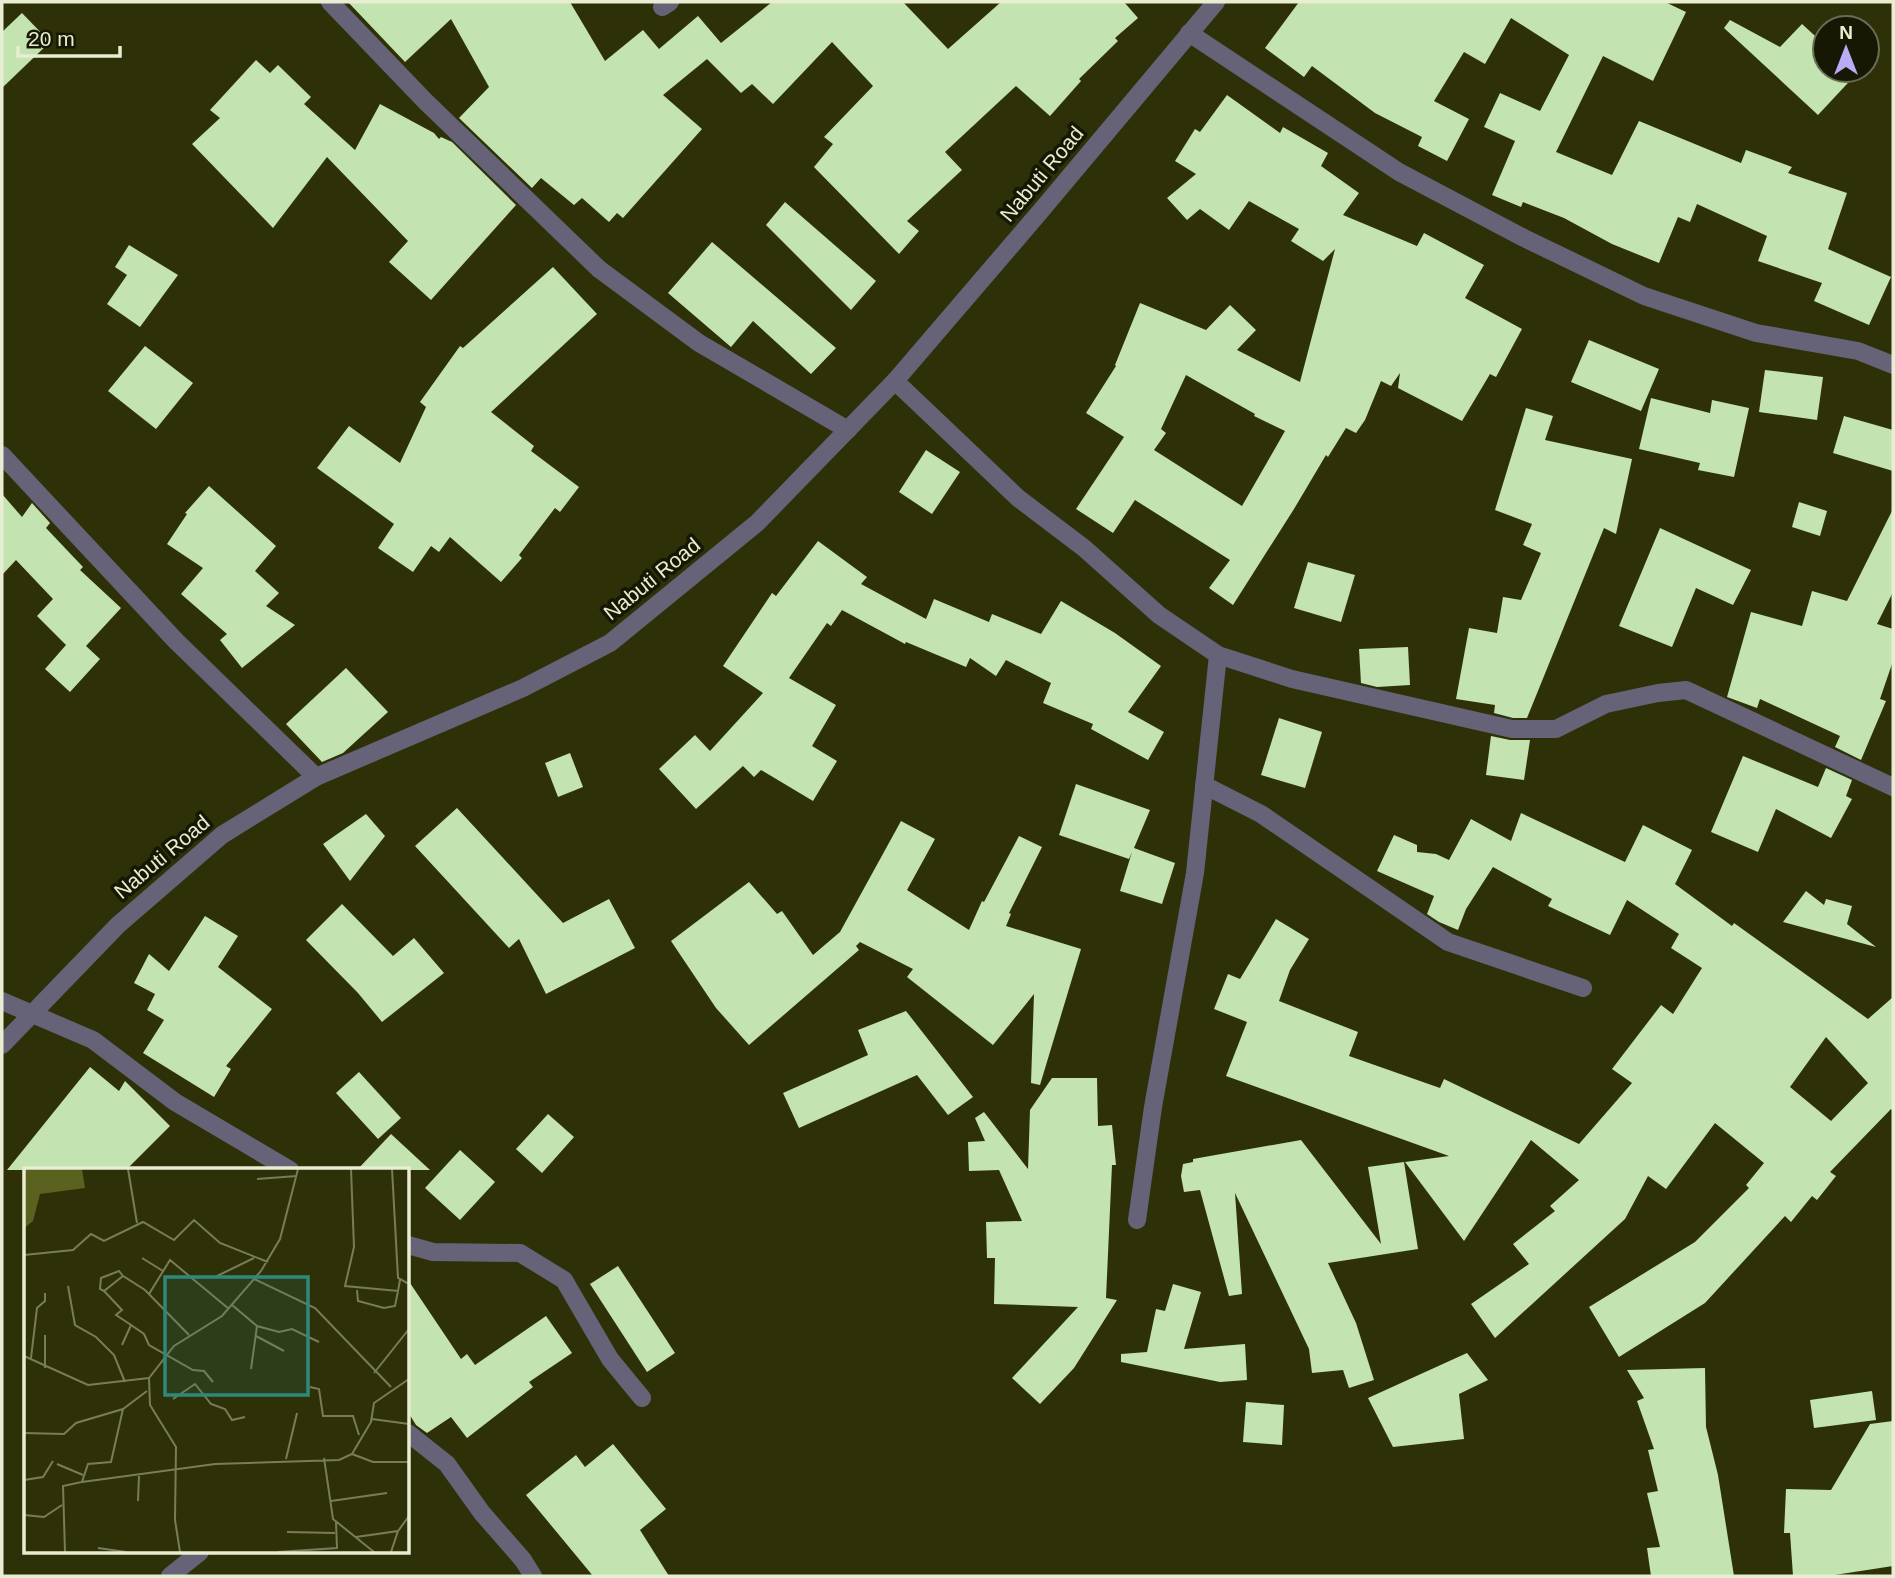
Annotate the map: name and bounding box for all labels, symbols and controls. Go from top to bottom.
scale bar [18,14,119,58]
north arrow [1811,14,1881,84]
text: N [1839,22,1853,43]
text: 20 m [28,27,75,50]
street label: Nabuti Road [995,122,1088,226]
street label: Nabuti Road [599,533,704,624]
street label: Nabuti Road [110,810,214,903]
inset map [24,1168,410,1554]

